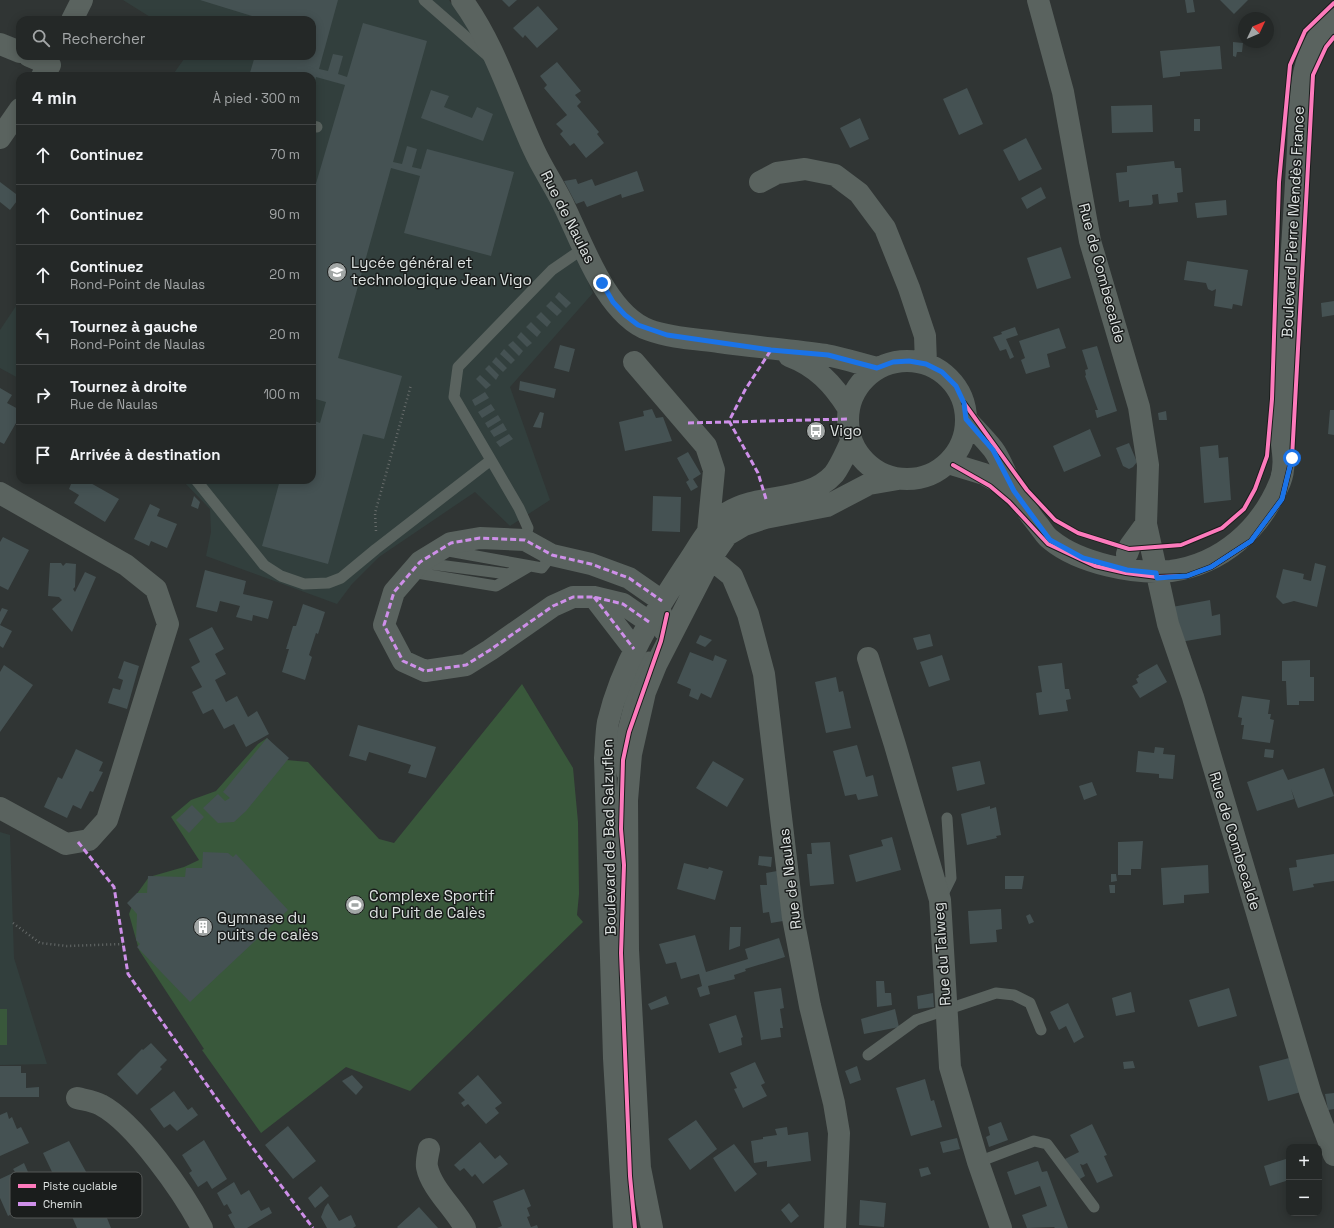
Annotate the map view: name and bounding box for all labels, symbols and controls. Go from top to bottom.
north arrow [1238,12,1274,48]
search box [16,16,316,60]
icon: search [30,27,52,49]
text: Rechercher [62,29,145,48]
text: 4 min [32,87,77,109]
text: À pied · 300 m [213,90,300,107]
street label: Boulevard Pierre Mendès France [1277,106,1308,338]
icon: ahead [32,144,54,166]
text: Continuez [70,145,143,164]
text: 70 m [270,146,300,163]
street label: Rue de Naulas [537,167,600,266]
street label: Rue de Combecalde [1075,201,1130,345]
icon: ahead [32,204,54,226]
text: Continuez [70,205,143,224]
text: 90 m [269,206,300,223]
place label: Lycée général et technologique Jean Vigo [351,253,532,289]
text: Continuez [70,257,143,276]
school or university icon: Lycée général et technologique Jean Vigo [326,261,348,283]
icon: ahead [32,264,54,286]
text: 20 m [269,266,300,283]
route end [593,274,611,292]
text: Rond-Point de Naulas [70,276,205,293]
text: Tournez à gauche [70,317,198,336]
icon: left [32,324,54,346]
text: 20 m [269,326,300,343]
text: Rond-Point de Naulas [70,336,205,353]
text: Tournez à droite [70,377,187,396]
icon: right [32,384,54,406]
text: 100 m [263,386,300,403]
text: Rue de Naulas [70,396,158,413]
bus stop icon: Vigo [805,420,827,442]
place label: Vigo [830,421,862,440]
icon: arrive [32,444,54,466]
text: Arrivée à destination [70,445,220,464]
route start [1283,449,1301,467]
street label: Boulevard de Bad Salzuflen [597,738,620,936]
street label: Rue de Combecalde [1205,769,1266,913]
street label: Rue de Naulas [774,827,805,931]
place label: Complexe Sportif du Puit de Calès [369,886,495,922]
sports icon: Complexe Sportif du Puit de Calès [344,894,366,916]
street label: Rue du Talweg [928,902,955,1007]
place label: Gymnase du puits de calès [217,908,319,944]
building icon: Gymnase du puits de calès [192,916,214,938]
map controls [1286,1144,1322,1216]
button: + [1286,1144,1322,1180]
legend [10,1172,142,1218]
text: Piste cyclable [43,1179,117,1193]
button: − [1286,1180,1322,1216]
text: Chemin [43,1197,82,1211]

